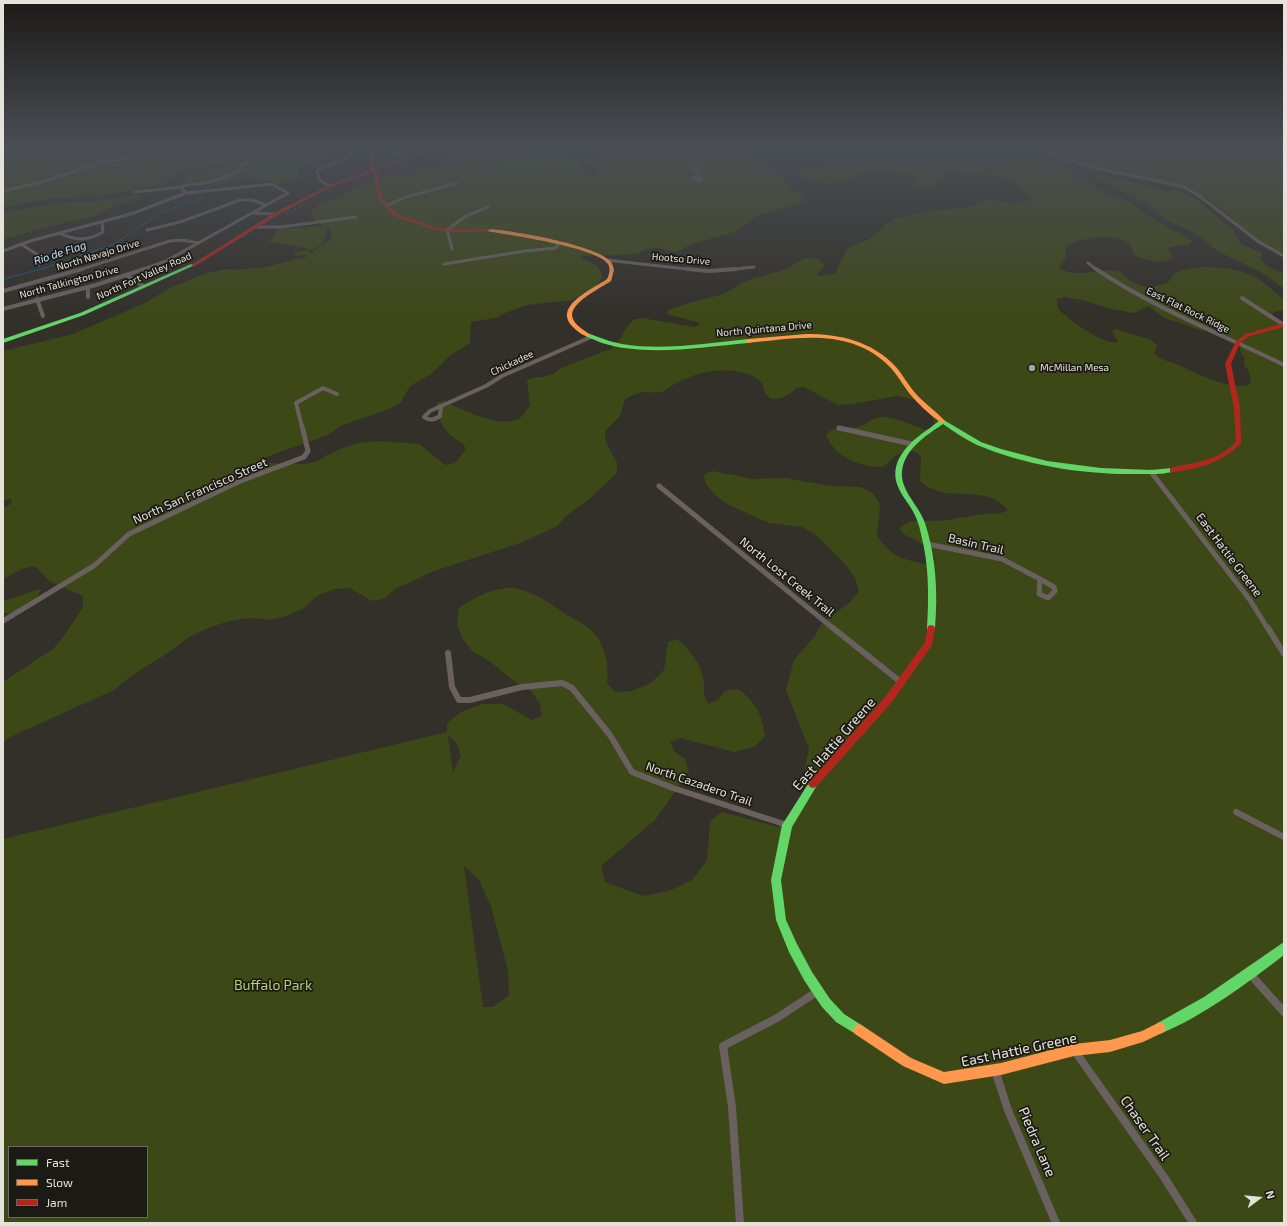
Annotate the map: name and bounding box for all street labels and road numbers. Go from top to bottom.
street label: North Navajo Drive [55,237,141,273]
street label: North Fort Valley Road [95,250,193,302]
street label: Hootso Drive [651,250,711,268]
street label: North Talkington Drive [18,263,120,301]
street label: East Flat Rock Ridge [1144,285,1232,335]
street label: North Quintana Drive [716,319,812,339]
street label: Chickadee [489,348,535,378]
street label: North San Francisco Street [131,455,269,527]
street label: East Hattie Greene [1193,510,1265,600]
street label: Basin Trail [947,531,1005,557]
street label: North Lost Creek Trail [737,534,837,620]
street label: East Hattie Greene [789,694,879,794]
street label: North Cazadero Trail [644,759,754,809]
street label: East Hattie Greene [960,1030,1078,1070]
street label: Chaser Trail [1117,1092,1173,1164]
street label: Piedra Lane [1015,1105,1059,1179]

